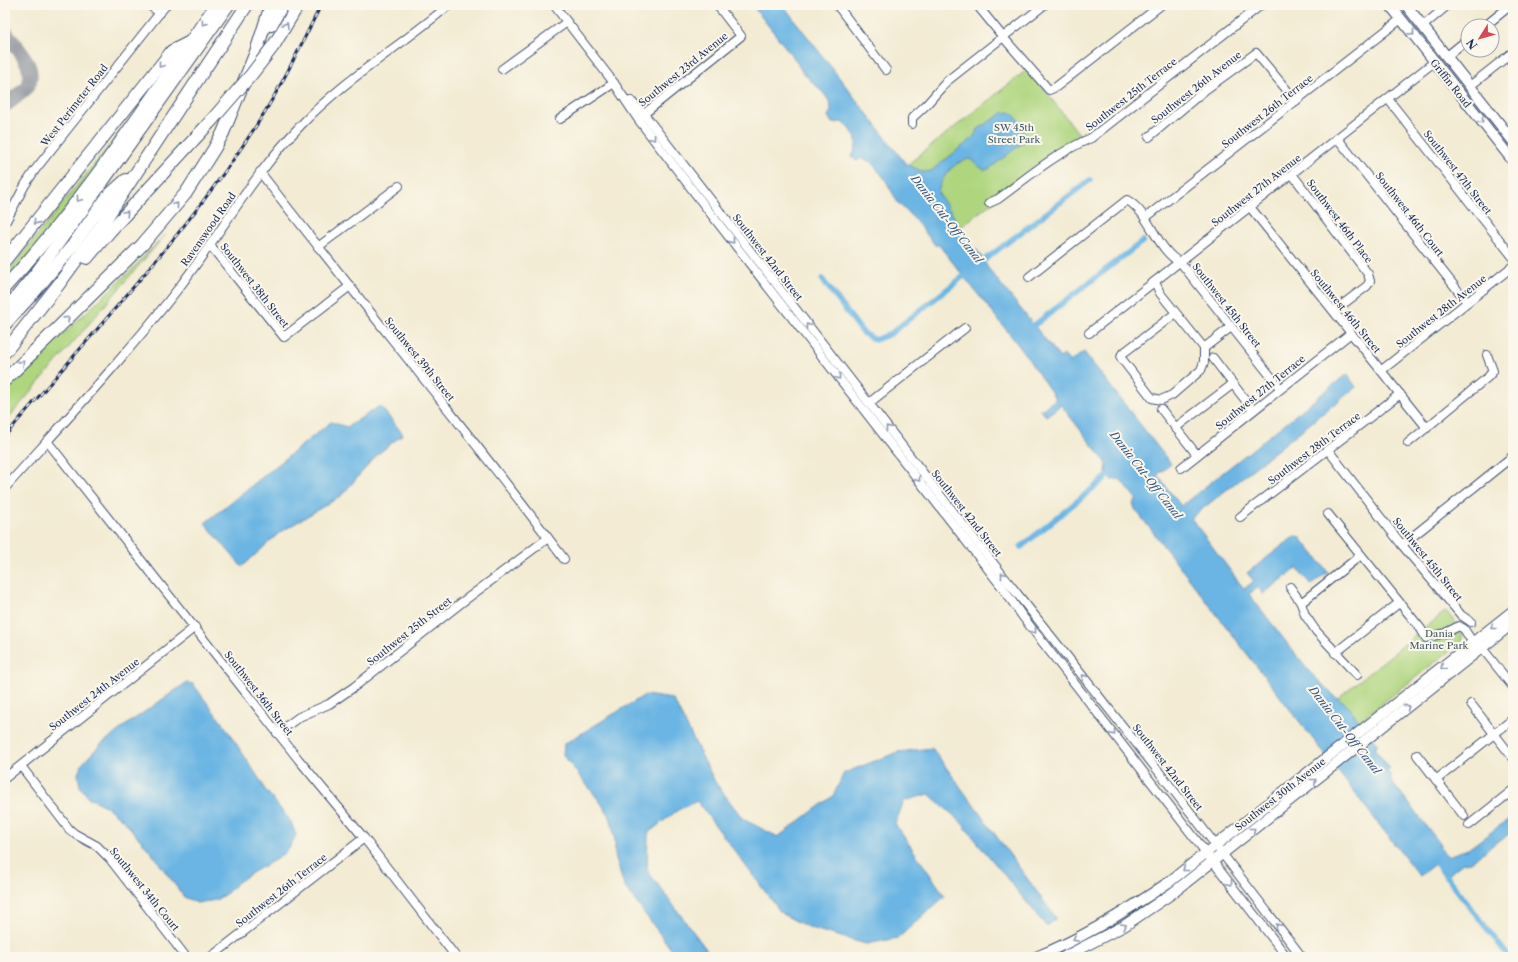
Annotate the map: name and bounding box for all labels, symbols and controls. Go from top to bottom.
north arrow [1460,18,1500,58]
one-way arrow [202,19,209,26]
one-way arrow [281,22,289,29]
one-way arrow [1407,28,1414,35]
street label: Southwest 23rd Avenue [636,29,731,109]
text: N [1463,36,1480,52]
street label: Southwest 26th Avenue [1149,48,1244,127]
street label: Southwest 25th Terrace [1083,55,1180,134]
street label: Griffin Road [1427,56,1474,110]
one-way arrow [158,61,166,68]
street label: West Perimeter Road [38,62,111,150]
street label: Southwest 26th Terrace [1219,71,1316,151]
one-way arrow [1477,116,1484,124]
park label: SW 45th Street Park [988,121,1042,146]
street label: Southwest 47th Street [1421,128,1495,217]
one-way arrow [648,134,656,141]
street label: Southwest 27th Avenue [1209,151,1304,229]
street label: Southwest 46th Court [1373,169,1447,260]
water label: Dania Cut-Off Canal [908,171,987,267]
street label: Southwest 46th Place [1304,177,1376,266]
street label: Ravenswood Road [178,190,239,269]
one-way arrow [77,194,84,201]
one-way arrow [172,202,179,210]
one-way arrow [122,210,129,218]
street label: Southwest 42nd Street [730,211,806,304]
one-way arrow [34,217,41,224]
one-way arrow [727,237,734,244]
street label: Southwest 38th Street [217,240,292,331]
street label: Southwest 45th Street [1189,260,1264,351]
street label: Southwest 46th Street [1308,267,1384,356]
street label: Southwest 28th Avenue [1393,272,1489,351]
street label: Southwest 39th Street [382,315,458,404]
one-way arrow [62,316,70,324]
one-way arrow [806,323,813,330]
street label: Southwest 27th Terrace [1213,352,1308,433]
one-way arrow [17,360,25,368]
one-way arrow [833,372,840,379]
street label: Southwest 28th Terrace [1265,409,1363,487]
one-way arrow [886,426,893,433]
water label: Dania Cut-Off Canal [1107,427,1186,523]
street label: Southwest 42nd Street [929,467,1005,560]
one-way arrow [913,475,920,482]
street label: Southwest 45th Street [1390,515,1466,604]
one-way arrow [1000,572,1008,579]
street label: Southwest 25th Street [364,594,455,669]
one-way arrow [1491,622,1498,629]
one-way arrow [1029,626,1036,633]
park label: Dania Marine Park [1410,627,1470,652]
street label: Southwest 36th Street [221,648,296,739]
street label: Southwest 24th Avenue [47,655,142,734]
one-way arrow [1440,662,1447,669]
one-way arrow [1081,674,1088,681]
water label: Dania Cut-Off Canal [1306,682,1385,778]
one-way arrow [1402,705,1409,712]
street label: Southwest 42nd Street [1130,721,1206,814]
one-way arrow [1109,729,1116,736]
street label: Southwest 30th Avenue [1232,755,1329,834]
one-way arrow [1309,779,1316,786]
one-way arrow [1248,828,1255,835]
street label: Southwest 34th Court [107,845,182,934]
street label: Southwest 26th Terrace [233,850,330,930]
one-way arrow [1182,864,1189,871]
one-way arrow [1226,879,1233,886]
one-way arrow [1120,923,1127,930]
one-way arrow [1276,924,1283,931]
one-way arrow [1072,934,1080,942]

